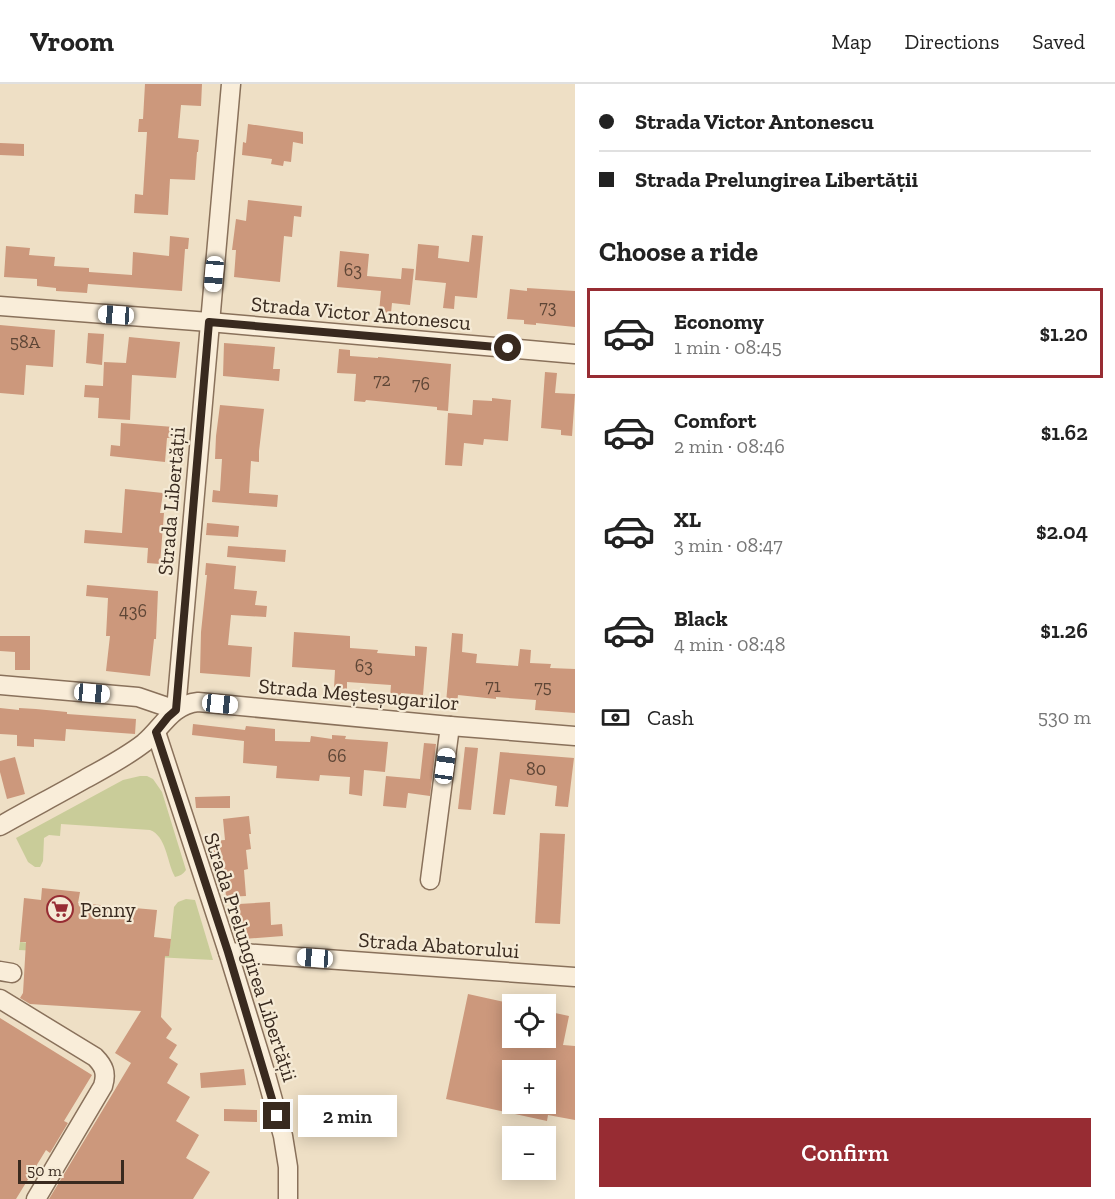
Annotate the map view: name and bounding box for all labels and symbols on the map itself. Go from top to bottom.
car [203,255,225,293]
house number: 63 [344,259,362,281]
street label: Strada Victor Antonescu [250,291,472,335]
house number: 73 [539,296,557,318]
car [97,305,135,325]
house number: 58A [10,331,41,353]
route start [494,334,521,361]
house number: 72 [373,369,391,391]
house number: 76 [412,373,430,395]
street label: Strada Libertății [152,426,190,576]
house number: 436 [119,600,147,622]
house number: 63 [355,655,373,677]
street label: Strada Meșteșugarilor [257,673,461,715]
house number: 71 [485,675,501,697]
house number: 75 [534,676,552,698]
car [73,682,111,704]
car [201,693,239,715]
house number: 66 [327,745,347,767]
car [434,747,456,785]
house number: 80 [526,758,546,780]
street label: Strada Prelungirea Libertății [199,829,303,1085]
supermarket icon: Penny [45,894,75,924]
place label: Penny [80,897,136,922]
street label: Strada Abatorului [358,927,520,963]
car [296,948,334,968]
callout: 2 min [298,1095,397,1137]
route end [263,1102,290,1129]
scale bar [18,1157,124,1184]

